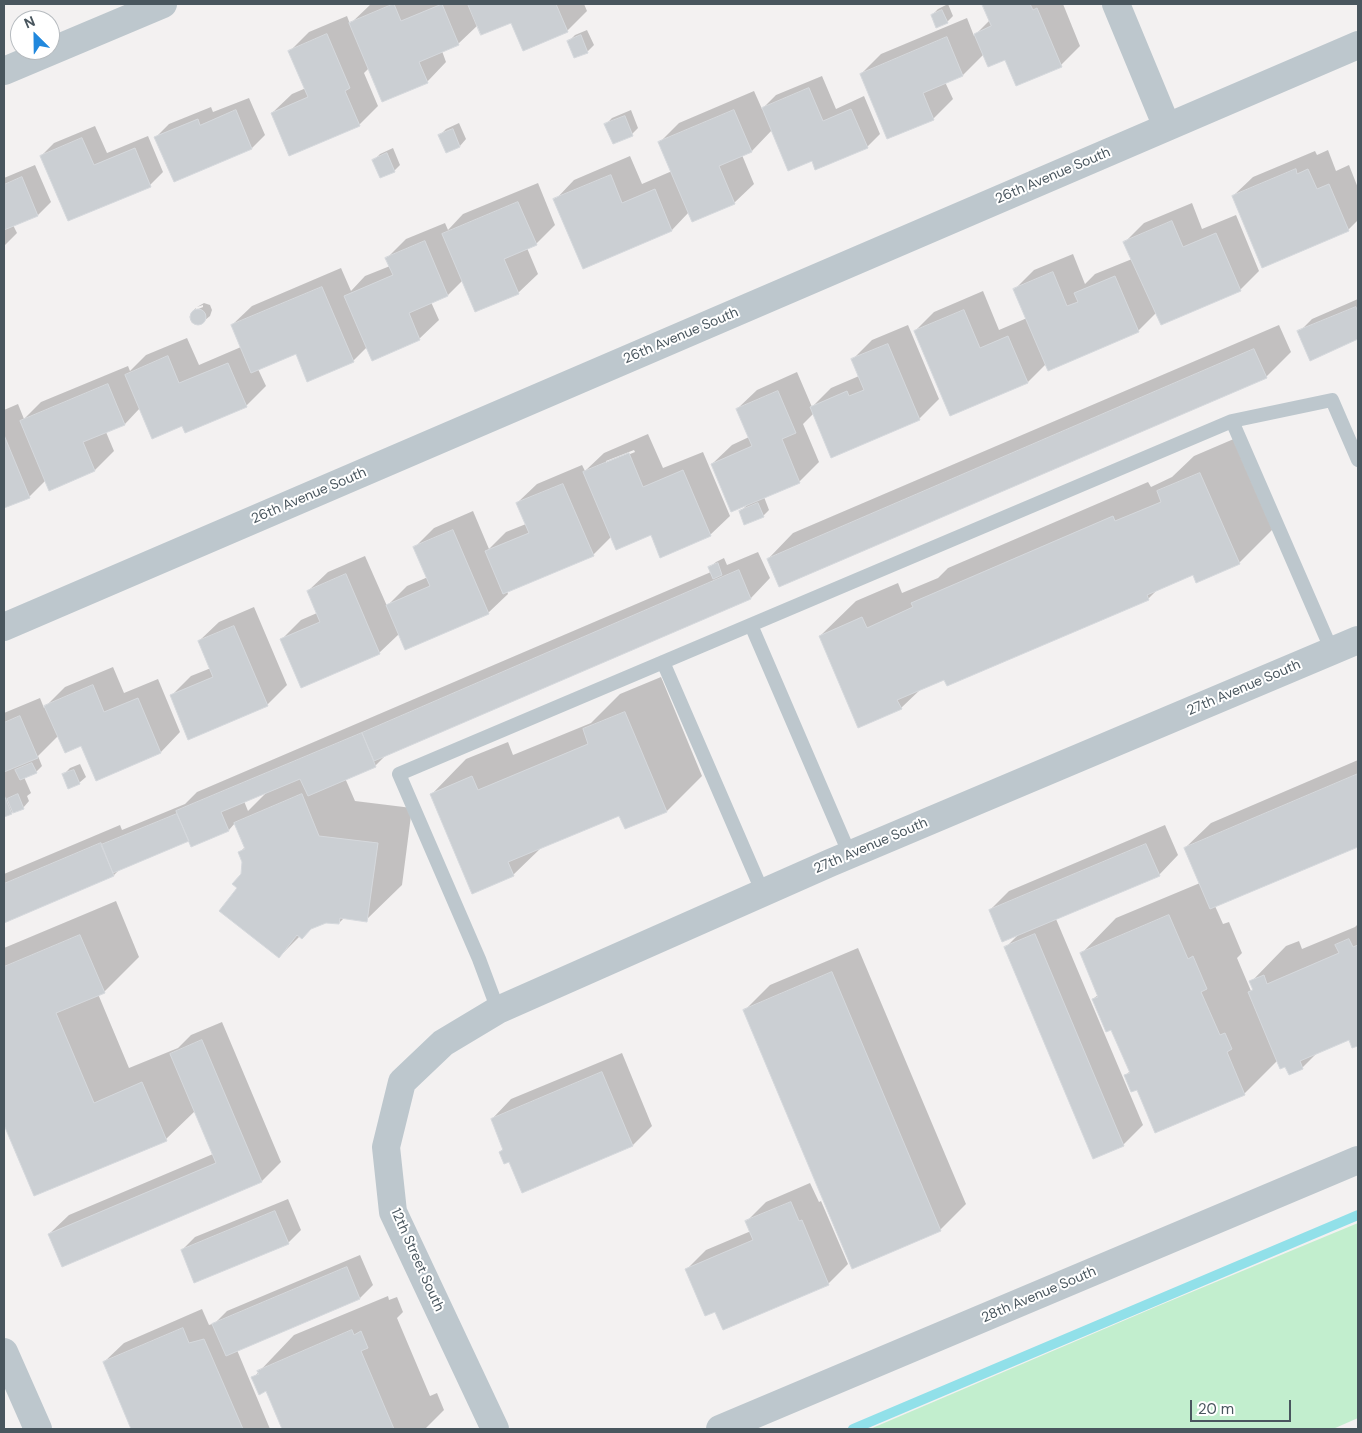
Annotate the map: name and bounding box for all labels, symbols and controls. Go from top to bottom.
north arrow [10,10,60,60]
text: N [21,12,38,32]
street label: 26th Avenue South [993,144,1113,208]
street label: 26th Avenue South [621,304,741,368]
street label: 26th Avenue South [249,464,369,528]
street label: 27th Avenue South [1185,656,1303,720]
street label: 27th Avenue South [812,814,930,878]
street label: 12th Street South [387,1206,447,1314]
street label: 28th Avenue South [979,1263,1099,1327]
scale bar [1192,1390,1293,1422]
text: 20 m [1198,1399,1234,1419]

